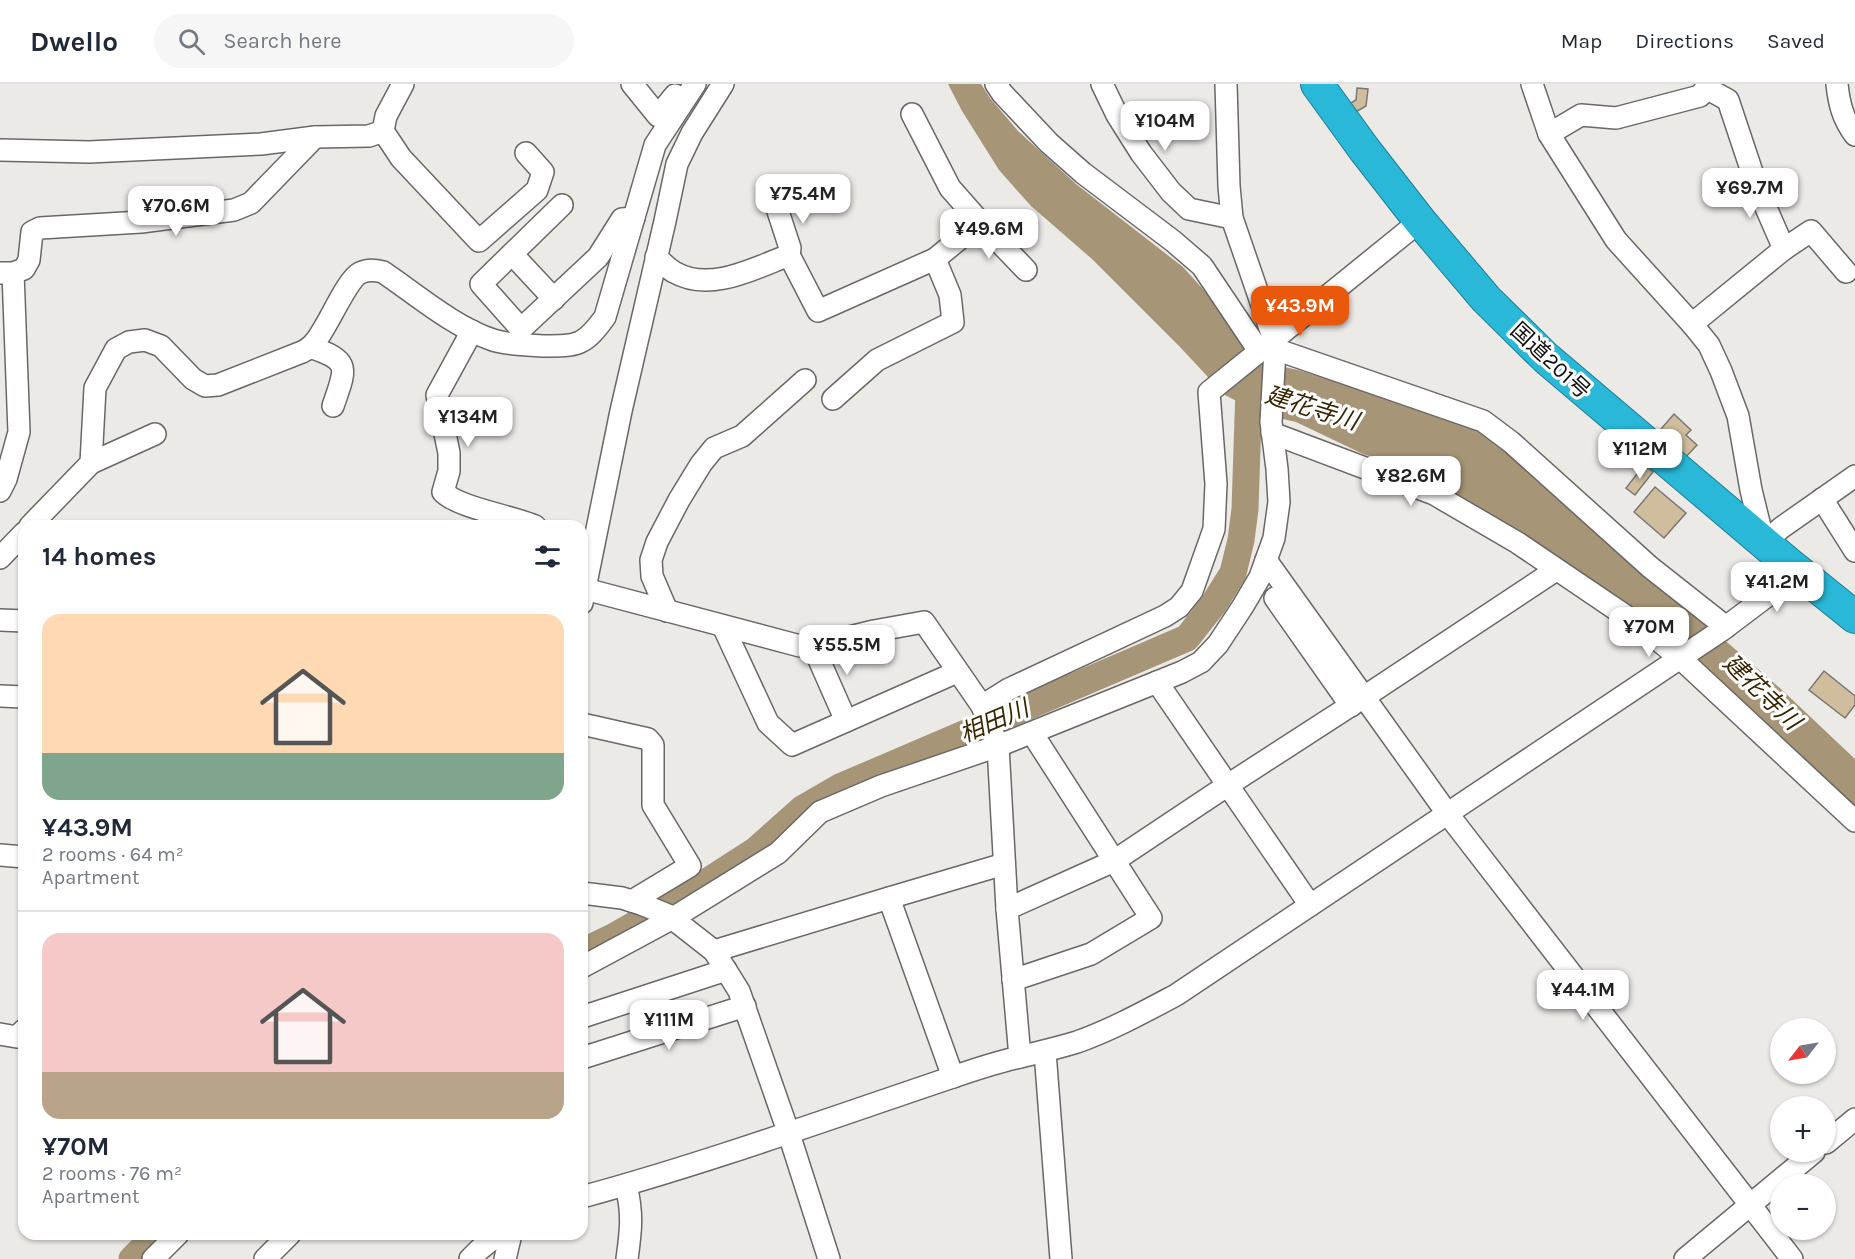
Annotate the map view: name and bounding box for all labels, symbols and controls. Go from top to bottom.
search box [154,14,574,68]
text: Dwello [30,25,118,58]
icon: search [175,25,208,58]
text: Search here [223,28,342,54]
text: Map [1561,29,1602,53]
text: Directions [1635,29,1734,53]
text: Saved [1767,29,1825,53]
pin: ¥104M [1123,101,1207,152]
text: ¥104M [1135,109,1195,132]
pin: ¥69.7M [1701,168,1799,219]
pin: ¥75.4M [754,174,852,225]
text: ¥69.7M [1716,176,1784,199]
text: ¥75.4M [769,182,837,205]
pin: ¥70.6M [127,186,225,237]
text: ¥70.6M [142,194,210,217]
pin: ¥49.6M [940,209,1038,260]
text: ¥49.6M [954,217,1024,240]
pin: ¥43.9M [1251,286,1349,337]
text: ¥43.9M [1265,294,1335,317]
street label: 国道201号 [1505,317,1595,404]
water label: 建花寺川 [1262,381,1365,436]
pin: ¥134M [426,397,510,448]
text: ¥134M [438,405,498,428]
pin: ¥112M [1598,429,1682,480]
text: ¥112M [1612,437,1668,460]
pin: ¥82.6M [1362,456,1460,507]
text: ¥82.6M [1376,464,1446,487]
icon: filters [531,540,564,573]
text: 14 homes [42,541,156,572]
pin: ¥41.2M [1728,562,1826,613]
text: ¥41.2M [1745,570,1809,593]
pin: ¥70M [1613,607,1685,658]
text: ¥70M [1623,615,1675,638]
pin: ¥55.5M [798,625,896,676]
text: ¥55.5M [813,633,881,656]
water label: 建花寺川 [1718,649,1808,737]
icon: home [249,653,357,761]
water label: 相田川 [955,693,1035,748]
text: ¥43.9M [42,812,133,843]
text: 2 rooms · 64 m² [42,843,184,866]
text: Apartment [42,866,140,889]
pin: ¥44.1M [1534,970,1632,1021]
icon: home [249,972,357,1080]
text: ¥44.1M [1551,978,1615,1001]
pin: ¥111M [627,1000,711,1051]
text: ¥111M [644,1008,694,1031]
north arrow [1770,1018,1836,1084]
map controls [1770,1018,1836,1240]
button: + [1770,1096,1836,1162]
text: ¥70M [42,1131,109,1162]
text: 2 rooms · 76 m² [42,1162,182,1185]
button: − [1770,1174,1836,1240]
text: Apartment [42,1185,140,1208]

